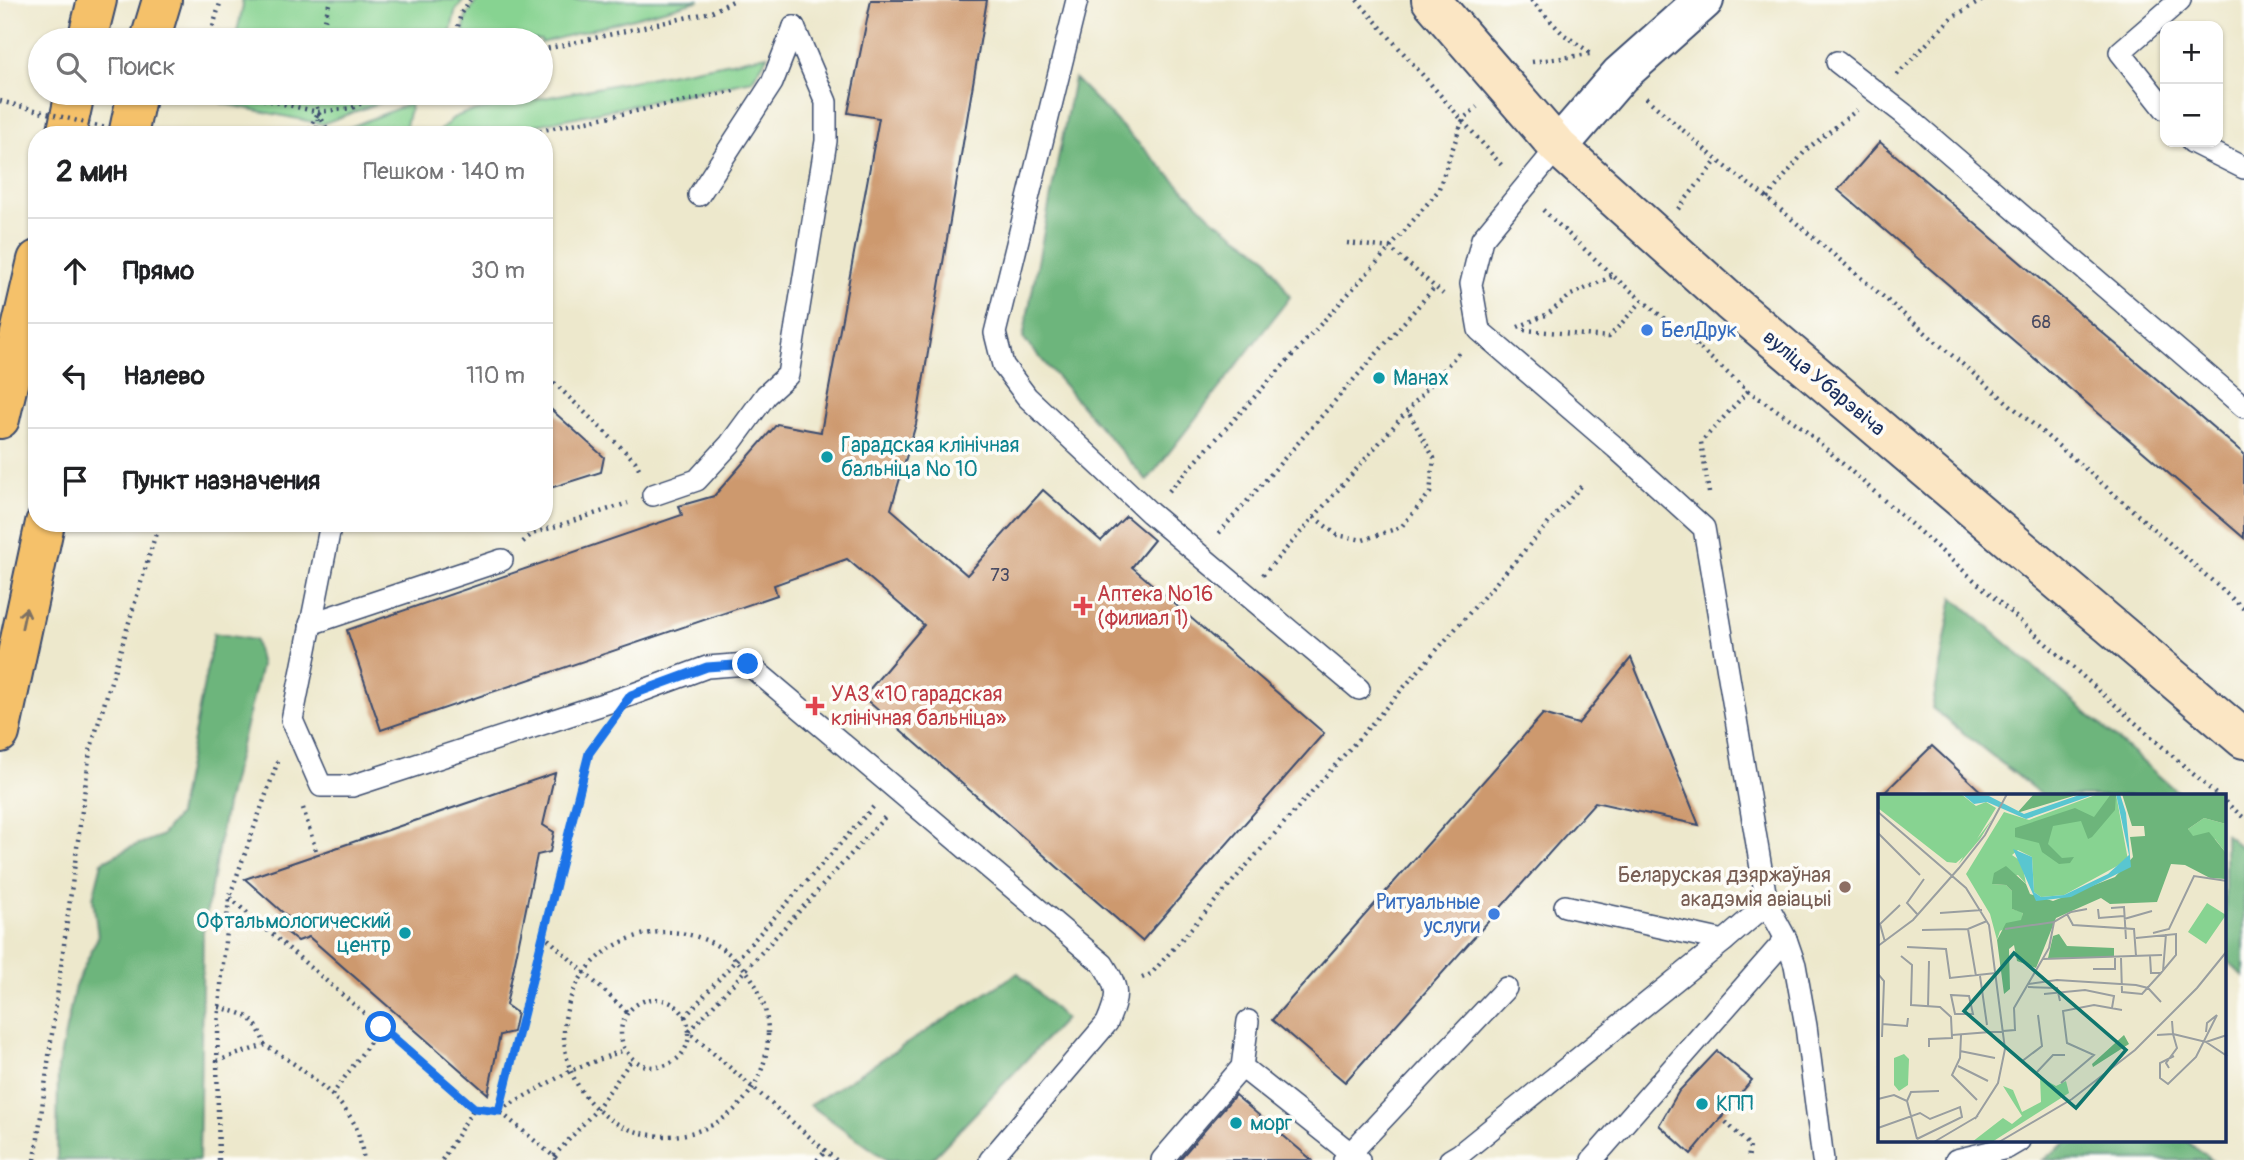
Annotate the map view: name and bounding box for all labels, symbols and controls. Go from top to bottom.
map controls [2160,21,2223,147]
button: + [2160,21,2223,84]
search box [28,28,553,105]
icon: search [52,48,90,86]
text: Поиск [108,51,176,83]
button: − [2160,84,2223,147]
text: 2 мин [56,153,127,190]
text: Пешком · 140 m [363,157,525,186]
icon: ahead [56,252,94,290]
text: Прямо [123,255,194,287]
text: 30 m [471,256,525,285]
house number: 68 [2031,311,2051,334]
place label: БелДрук [1661,317,1737,344]
marker: БелДрук [1639,322,1655,338]
street label: вуліца Убарэвіча [1757,324,1891,442]
icon: left [56,357,94,395]
text: Налево [123,360,205,392]
text: 110 m [466,361,525,390]
place label: Манах [1393,365,1449,392]
marker: Манах [1371,370,1387,386]
place label: Гарадская клінічная бальніца № 10 [841,432,1019,483]
marker: Гарадская клінічная бальніца № 10 [819,449,835,465]
icon: arrive [56,462,94,500]
text: Пункт назначения [123,465,320,497]
house number: 73 [990,564,1010,587]
place label: Аптека №16 (филиал 1) [1097,581,1213,632]
marker: Аптека №16 (филиал 1) [1075,598,1091,614]
one-way arrow [18,607,32,630]
route end [732,648,763,679]
place label: УАЗ «10 гарадская клінічная бальніца» [831,681,1007,732]
marker: УАЗ «10 гарадская клінічная бальніца» [805,696,825,716]
inset map [1878,794,2226,1142]
place label: Беларуская дзяржаўная акадэмія авіацыі [1618,862,1831,913]
marker: Беларуская дзяржаўная акадэмія авіацыі [1837,879,1853,895]
place label: Ритуальные услуги [1376,889,1481,940]
marker: Ритуальные услуги [1486,906,1502,922]
place label: Офтальмологический центр [196,908,391,959]
marker: Офтальмологический центр [397,925,413,941]
route start [365,1011,396,1042]
place label: КПП [1716,1091,1753,1118]
marker: КПП [1694,1096,1710,1112]
place label: морг [1250,1110,1292,1137]
marker: морг [1228,1115,1244,1131]

